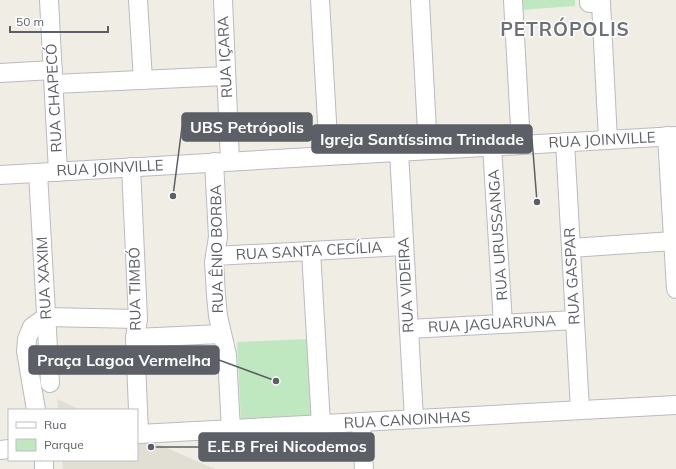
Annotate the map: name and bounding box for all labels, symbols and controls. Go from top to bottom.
scale bar [10,8,108,34]
text: 50 m [16,14,44,29]
street label: RUA IÇARA [213,15,236,99]
district label: PETRÓPOLIS [500,17,630,41]
street label: RUA CHAPECÓ [41,43,66,153]
callout: UBS Petrópolis [182,113,312,141]
text: UBS Petrópolis [190,117,304,137]
callout: Igreja Santíssima Trindade [312,125,532,153]
street label: RUA JOINVILLE [548,127,656,152]
text: Igreja Santíssima Trindade [320,129,524,149]
street label: RUA JOINVILLE [56,155,164,180]
street label: RUA URUSSANGA [483,169,512,301]
street label: RUA ÊNIO BORBA [206,184,227,314]
street label: RUA GASPAR [559,227,584,325]
street label: RUA XAXIM [32,236,55,320]
street label: RUA SANTA CECÍLIA [235,237,383,264]
street label: RUA VIDEIRA [394,237,417,333]
street label: RUA TIMBÓ [124,247,145,331]
street label: RUA JAGUARUNA [427,311,557,336]
callout: Praça Lagoa Vermelha [29,346,219,374]
text: Praça Lagoa Vermelha [37,350,211,370]
street label: RUA CANOINHAS [343,407,471,432]
legend [8,409,138,461]
text: Rua [44,417,66,432]
callout: E.E.B Frei Nicodemos [199,433,374,461]
text: E.E.B Frei Nicodemos [207,436,367,456]
text: Parque [44,437,84,452]

